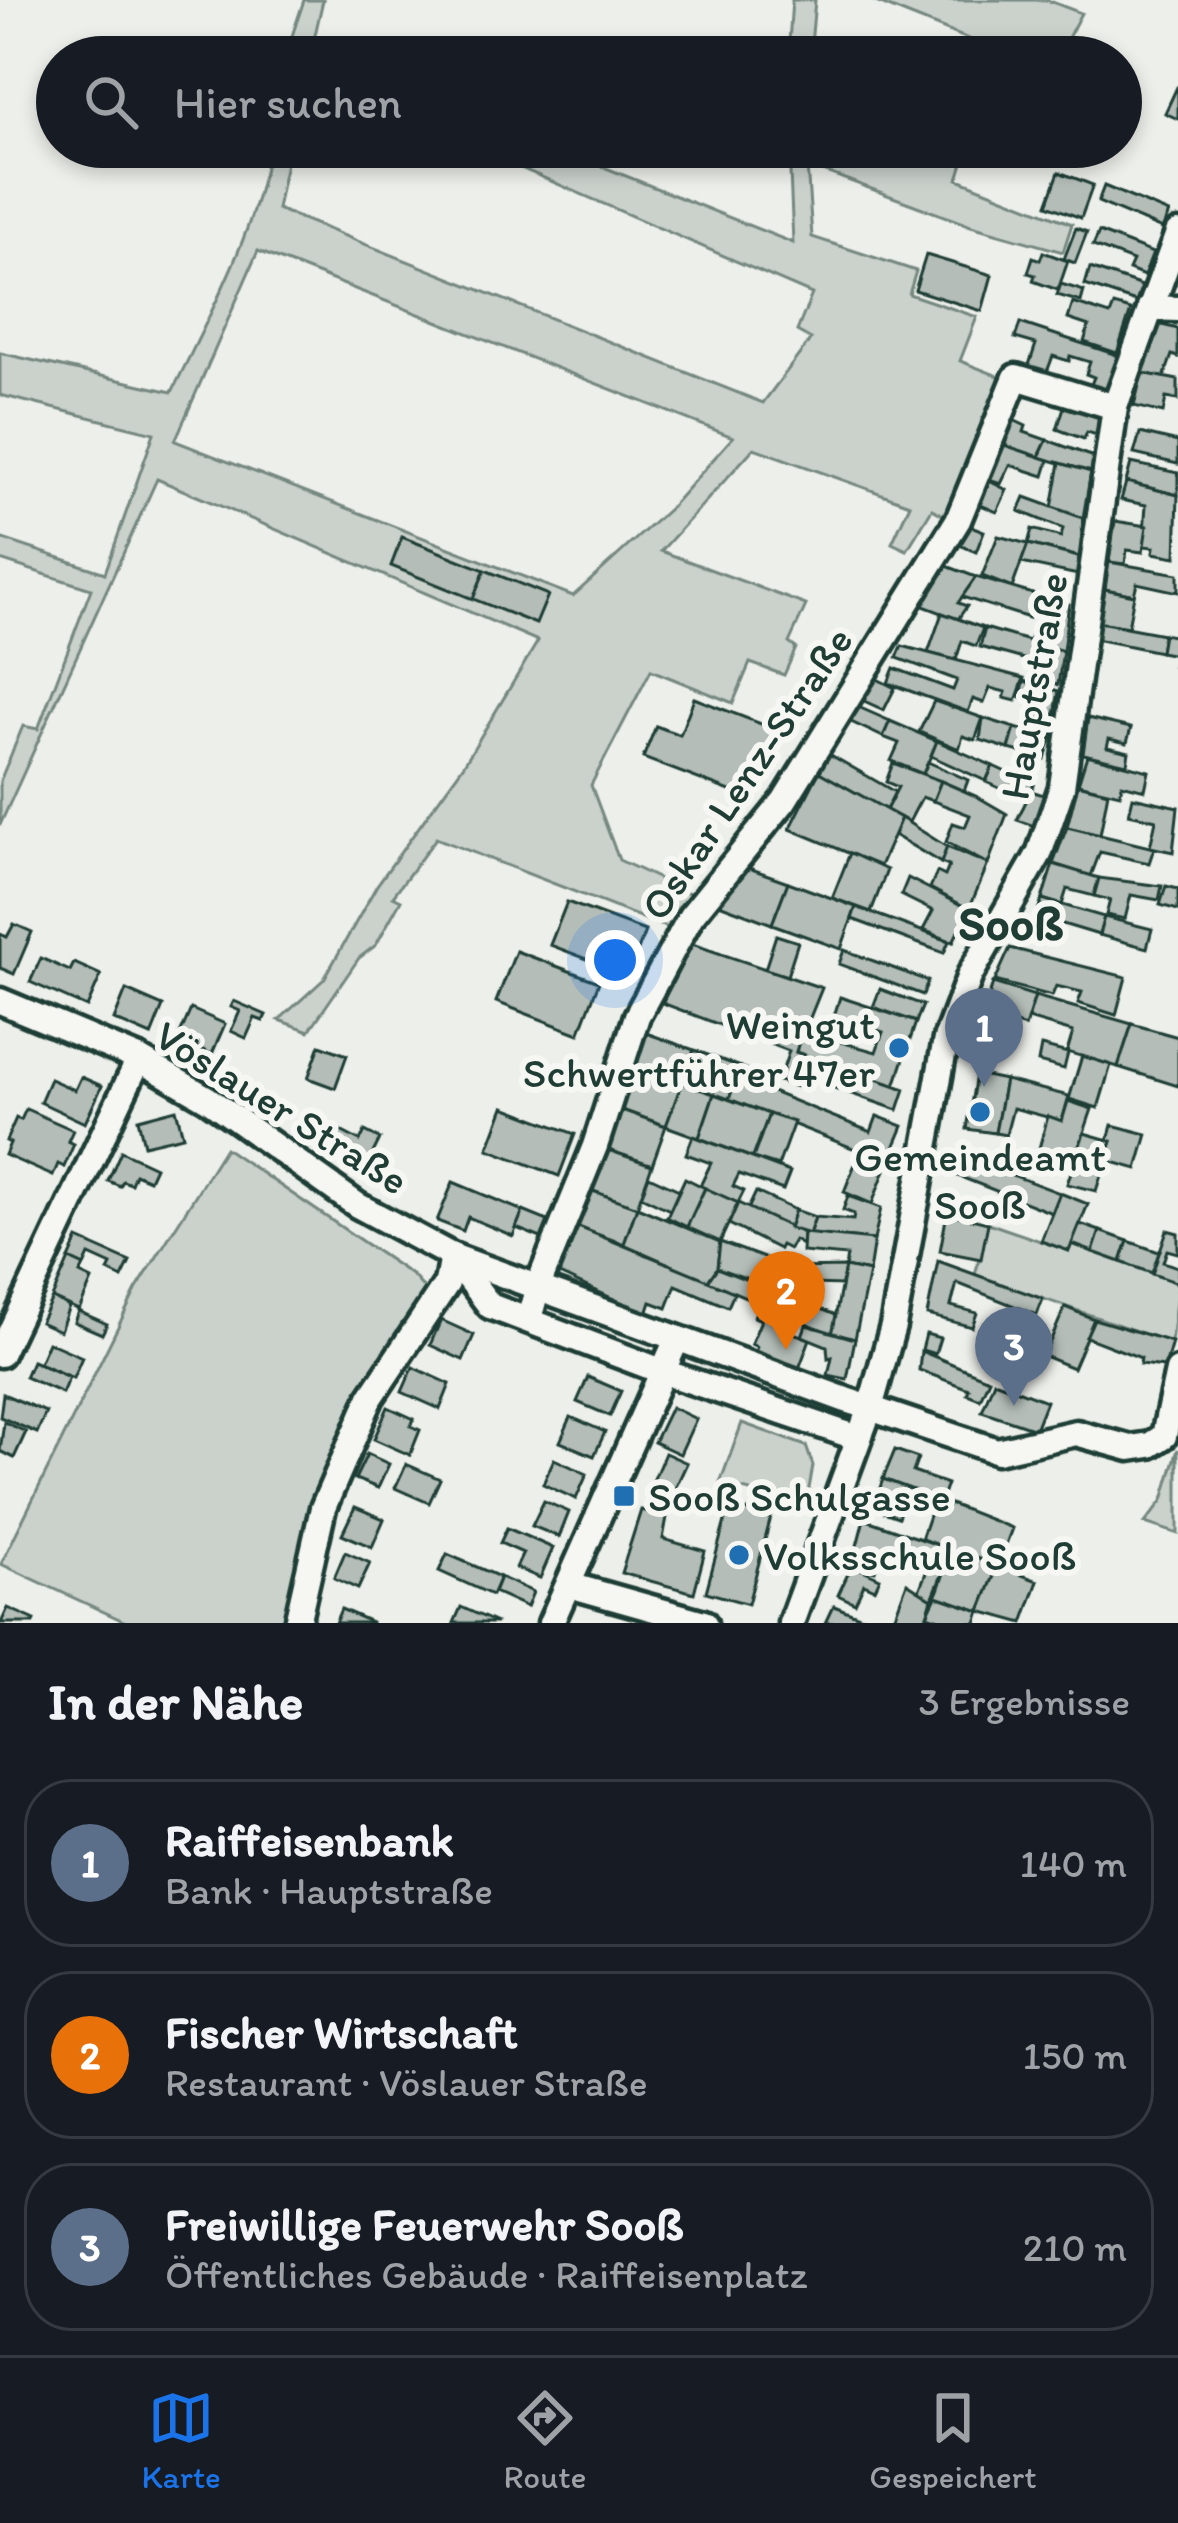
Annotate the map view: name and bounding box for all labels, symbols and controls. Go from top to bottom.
search box [36,36,1142,168]
icon: search [78,69,144,135]
text: Hier suchen [174,75,402,129]
street label: Hauptstraße [988,568,1079,804]
street label: Oskar Lenz-Straße [629,617,863,930]
district label: Sooß [958,894,1064,952]
your location [585,930,645,990]
pin: 1 [945,988,1023,1087]
place label: Weingut Schwertführer 47er [523,999,875,1098]
street label: Vöslauer Straße [146,1009,418,1206]
marker: Weingut Schwertführer 47er [886,1035,912,1061]
marker: Gemeindeamt Sooß [967,1099,993,1125]
place label: Gemeindeamt Sooß [854,1131,1106,1230]
pin: 2 [747,1251,825,1350]
pin: 3 [975,1307,1053,1406]
place label: Sooß Schulgasse [648,1471,951,1522]
marker: Sooß Schulgasse [611,1483,637,1509]
place label: Volksschule Sooß [763,1530,1077,1581]
marker: Volksschule Sooß [726,1542,752,1568]
text: In der Nähe [48,1671,303,1732]
text: 3 Ergebnisse [919,1678,1130,1725]
text: Raiffeisenbank [165,1813,454,1867]
text: 1 [81,1840,99,1887]
text: 140 m [1020,1840,1127,1887]
text: Bank · Hauptstraße [165,1867,493,1914]
text: Fischer Wirtschaft [165,2005,518,2059]
text: 2 [80,2032,100,2079]
text: 150 m [1023,2032,1127,2079]
text: Restaurant · Vöslauer Straße [165,2059,648,2106]
text: Freiwillige Feuerwehr Sooß [165,2197,684,2251]
text: 3 [79,2224,101,2271]
text: 210 m [1023,2224,1127,2271]
text: Öffentliches Gebäude · Raiffeisenplatz [165,2251,808,2298]
tab: Karte [141,2385,221,2496]
tab: Route [504,2385,587,2496]
tab: Gespeichert [869,2385,1037,2496]

